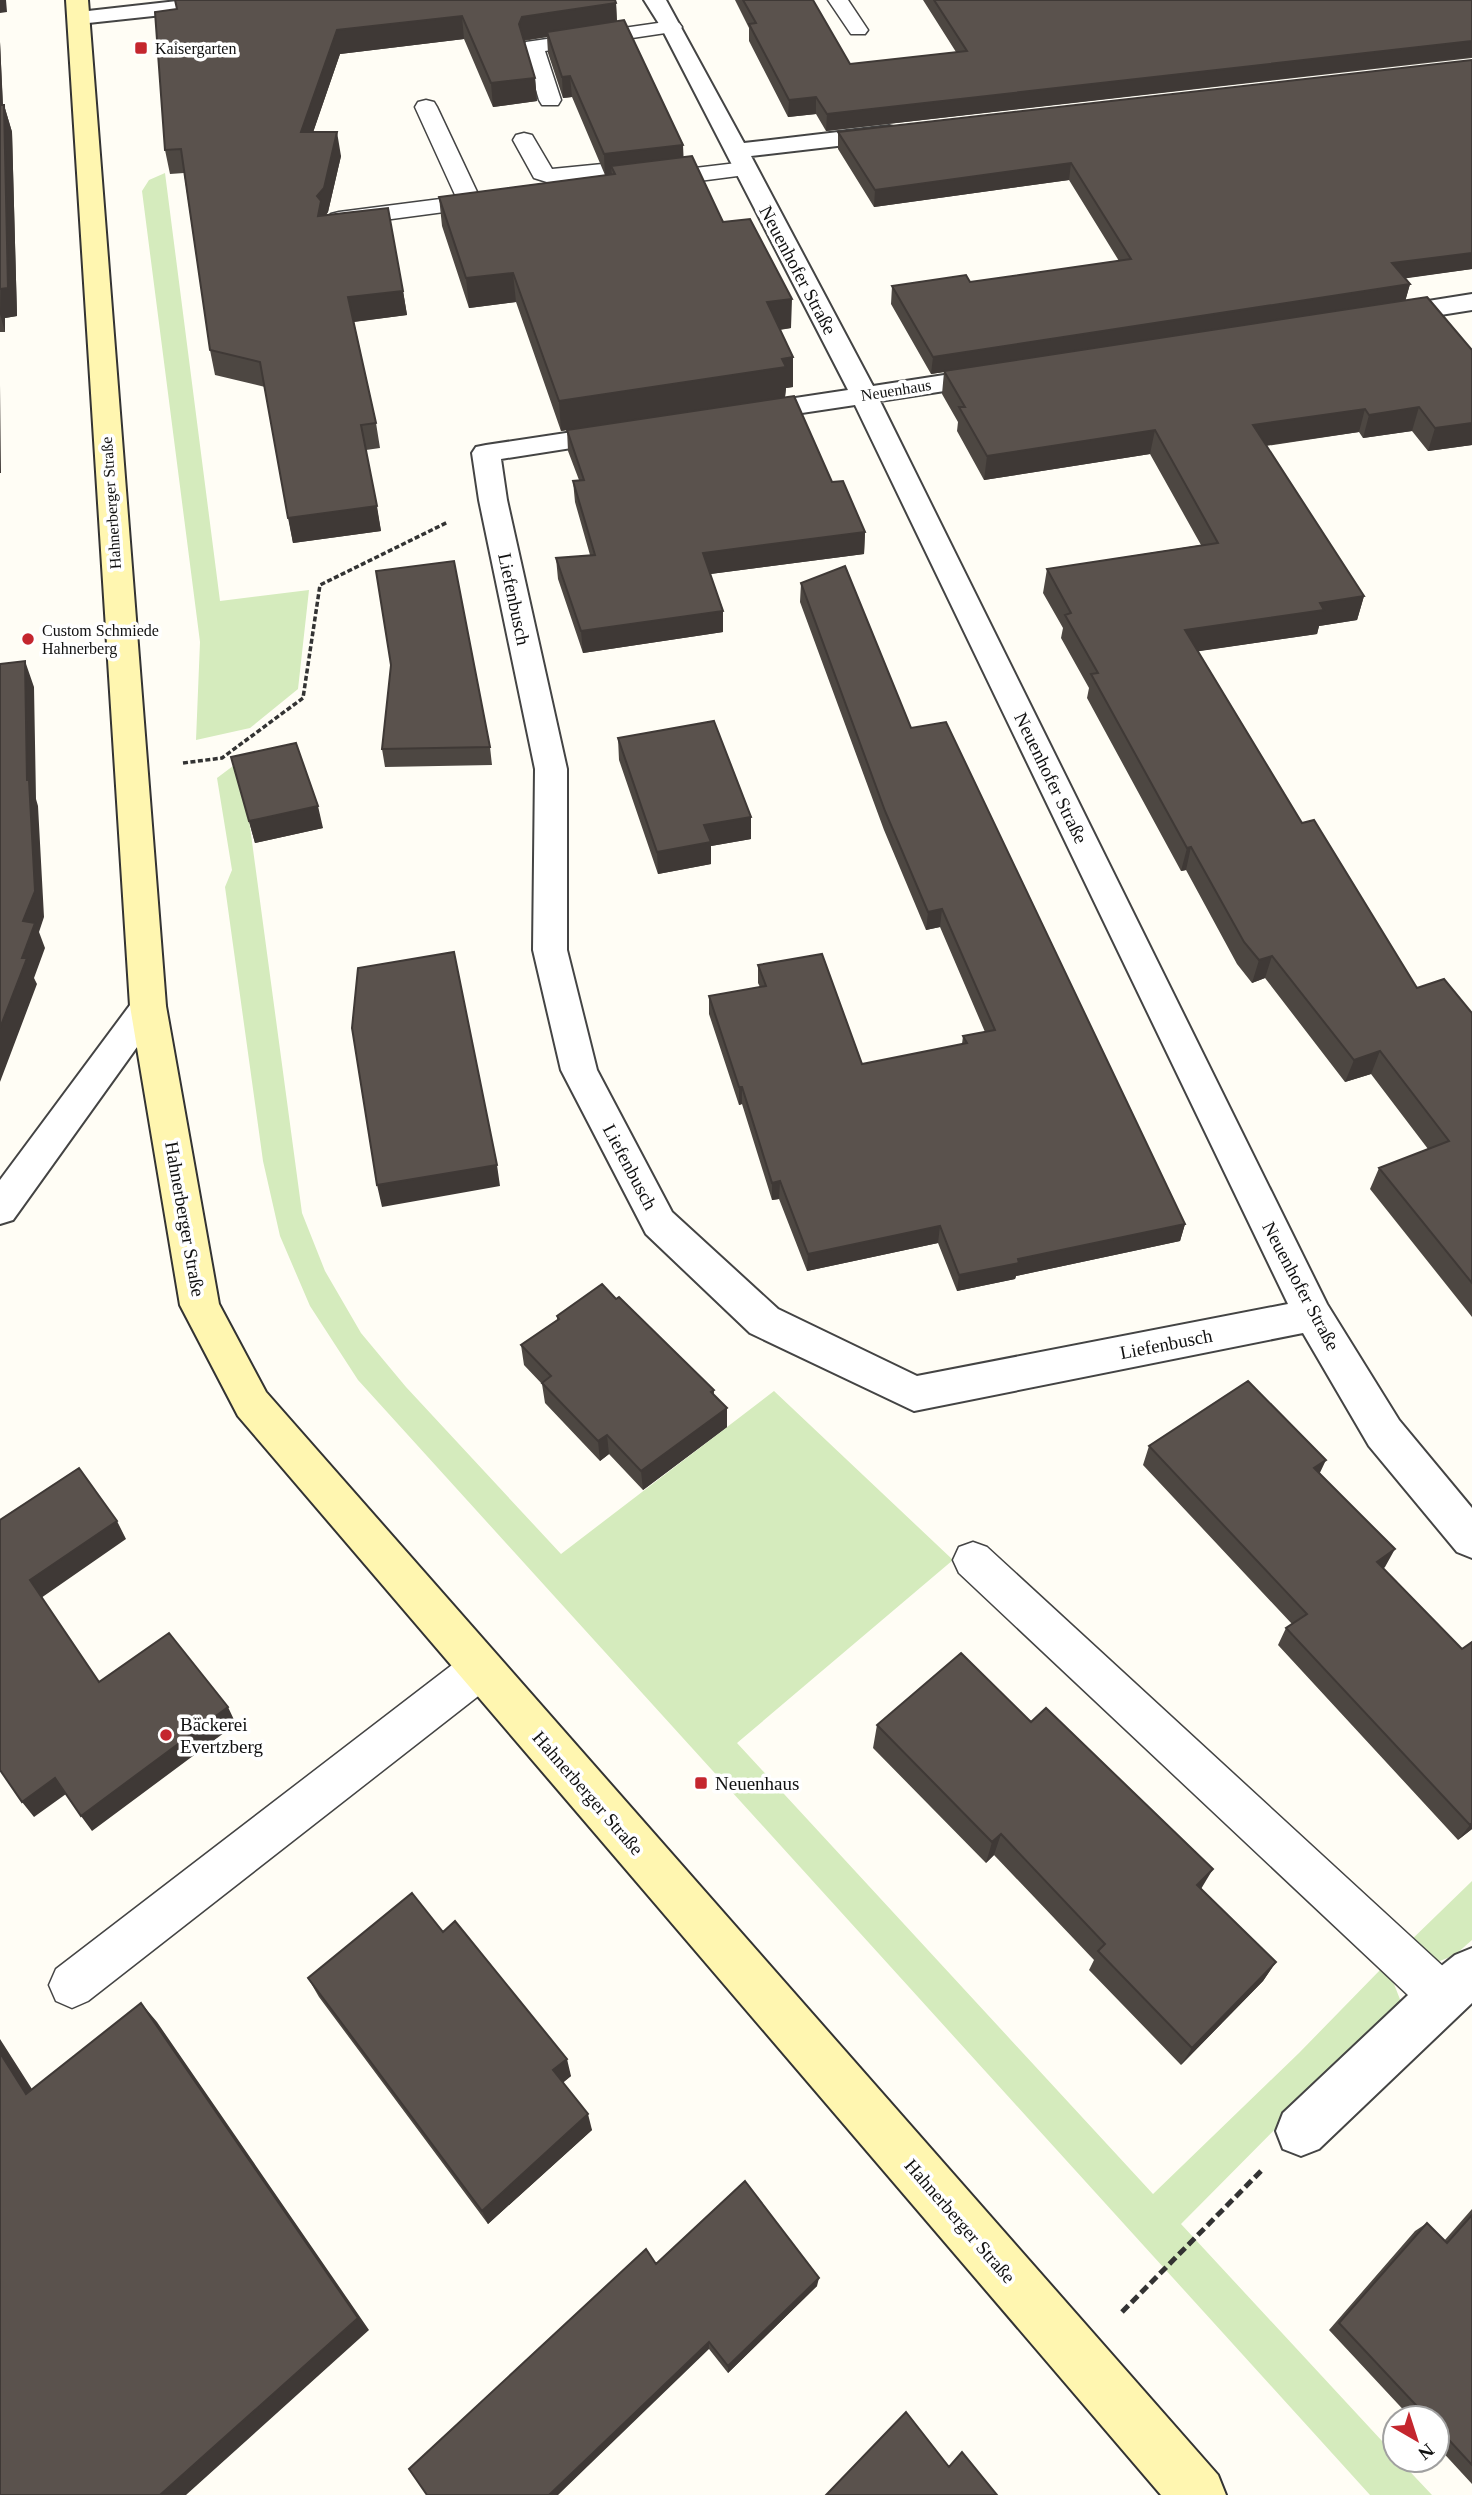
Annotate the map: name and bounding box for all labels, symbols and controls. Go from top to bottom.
marker: Kaisergarten [133,40,149,56]
place label: Kaisergarten [155,40,236,58]
street label: Neuenhofer Straße [755,202,841,338]
street label: Neuenhaus [860,376,932,404]
street label: Hahnerberger Straße [98,436,125,570]
street label: Liefenbusch [494,551,534,648]
place label: Custom Schmiede Hahnerberg [42,622,159,658]
marker: Custom Schmiede Hahnerberg [20,631,36,647]
street label: Neuenhofer Straße [1010,709,1092,847]
street label: Liefenbusch [599,1121,662,1214]
street label: Hahnerberger Straße [161,1140,209,1298]
street label: Neuenhofer Straße [1258,1218,1344,1354]
street label: Liefenbusch [1118,1325,1215,1363]
place label: Bäckerei Evertzberg [180,1714,263,1757]
marker: Bäckerei Evertzberg [158,1727,174,1743]
street label: Hahnerberger Straße [528,1727,648,1859]
place label: Neuenhaus [715,1773,799,1794]
marker: Neuenhaus [693,1775,709,1791]
street label: Hahnerberger Straße [900,2155,1020,2287]
north arrow [1381,2404,1451,2474]
text: N [1414,2439,1438,2464]

